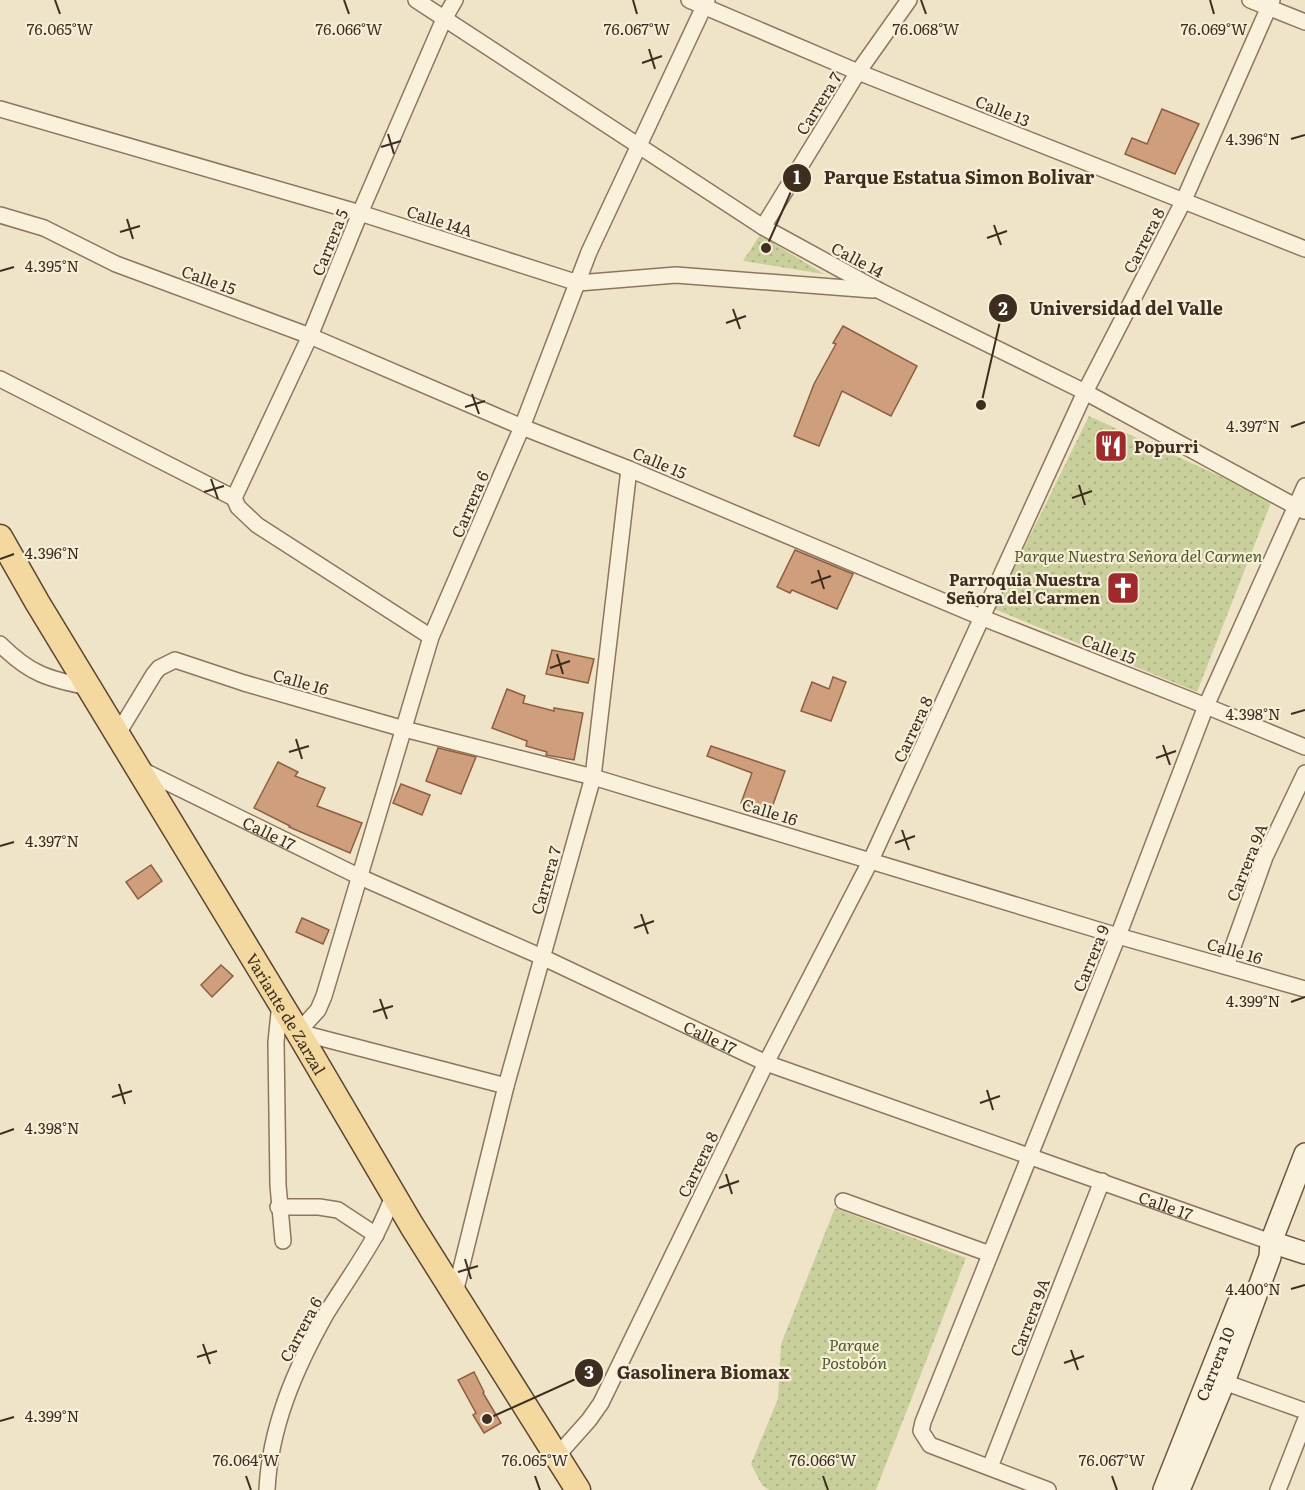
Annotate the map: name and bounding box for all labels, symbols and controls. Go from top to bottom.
text: 76.065°W [27,17,94,40]
text: 76.066°W [316,17,383,40]
text: 76.067°W [604,17,671,40]
text: 76.068°W [893,17,960,40]
text: 76.069°W [1181,17,1248,40]
street label: Carrera 7 [789,67,847,139]
street label: Calle 13 [972,88,1034,132]
text: 4.396°N [1226,127,1280,150]
callout: Parque Estatua Simon Bolivar [782,160,1107,196]
text: 1 [793,163,801,190]
text: Parque Estatua Simon Bolivar [824,163,1095,190]
street label: Calle 14A [404,198,476,242]
street label: Carrera 8 [1116,203,1170,277]
street label: Carrera 5 [305,205,353,279]
street label: Calle 14 [827,235,889,283]
text: 4.395°N [25,254,79,277]
street label: Calle 15 [178,258,240,300]
callout: Universidad del Valle [988,290,1235,326]
text: 2 [998,294,1008,321]
text: Universidad del Valle [1029,294,1223,321]
text: 4.397°N [1226,414,1280,437]
restaurant icon: Popurri [1093,428,1129,464]
place label: Popurri [1134,434,1199,458]
street label: Calle 15 [629,440,691,484]
street label: Carrera 6 [444,466,494,541]
text: 4.396°N [25,541,79,564]
park label: Parque Nuestra Señora del Carmen [1014,543,1263,567]
place label: Parroquia Nuestra Señora del Carmen [946,567,1101,609]
church icon: Parroquia Nuestra Señora del Carmen [1105,570,1141,606]
street label: Calle 15 [1078,627,1140,669]
street label: Calle 16 [270,662,332,700]
street label: Carrera 8 [886,692,938,766]
text: 4.398°N [1226,702,1280,725]
street label: Calle 16 [739,791,801,831]
street label: Calle 17 [239,809,300,856]
street label: Carrera 9A [1219,819,1273,905]
text: 4.397°N [25,829,79,852]
street label: Carrera 7 [524,843,566,917]
street label: Carrera 9 [1066,921,1114,995]
street label: Calle 16 [1204,931,1266,969]
street label: Variante de Zarzal [241,948,332,1079]
text: 4.399°N [1226,989,1280,1012]
street label: Calle 17 [680,1014,741,1059]
text: 4.398°N [25,1116,79,1139]
street label: Carrera 8 [671,1127,723,1201]
street label: Calle 17 [1136,1184,1196,1225]
street label: Carrera 9A [1003,1274,1055,1360]
text: 4.400°N [1225,1277,1281,1300]
street label: Carrera 6 [273,1292,327,1366]
street label: Carrera 10 [1189,1323,1240,1404]
park label: Parque Postobón [821,1332,887,1374]
callout: Gasolinera Biomax [574,1355,801,1391]
text: 3 [584,1358,594,1385]
text: Gasolinera Biomax [617,1358,789,1385]
text: 4.399°N [25,1404,79,1427]
text: 76.064°W [213,1448,280,1471]
text: 76.065°W [502,1448,569,1471]
text: 76.066°W [790,1448,857,1471]
text: 76.067°W [1079,1448,1146,1471]

